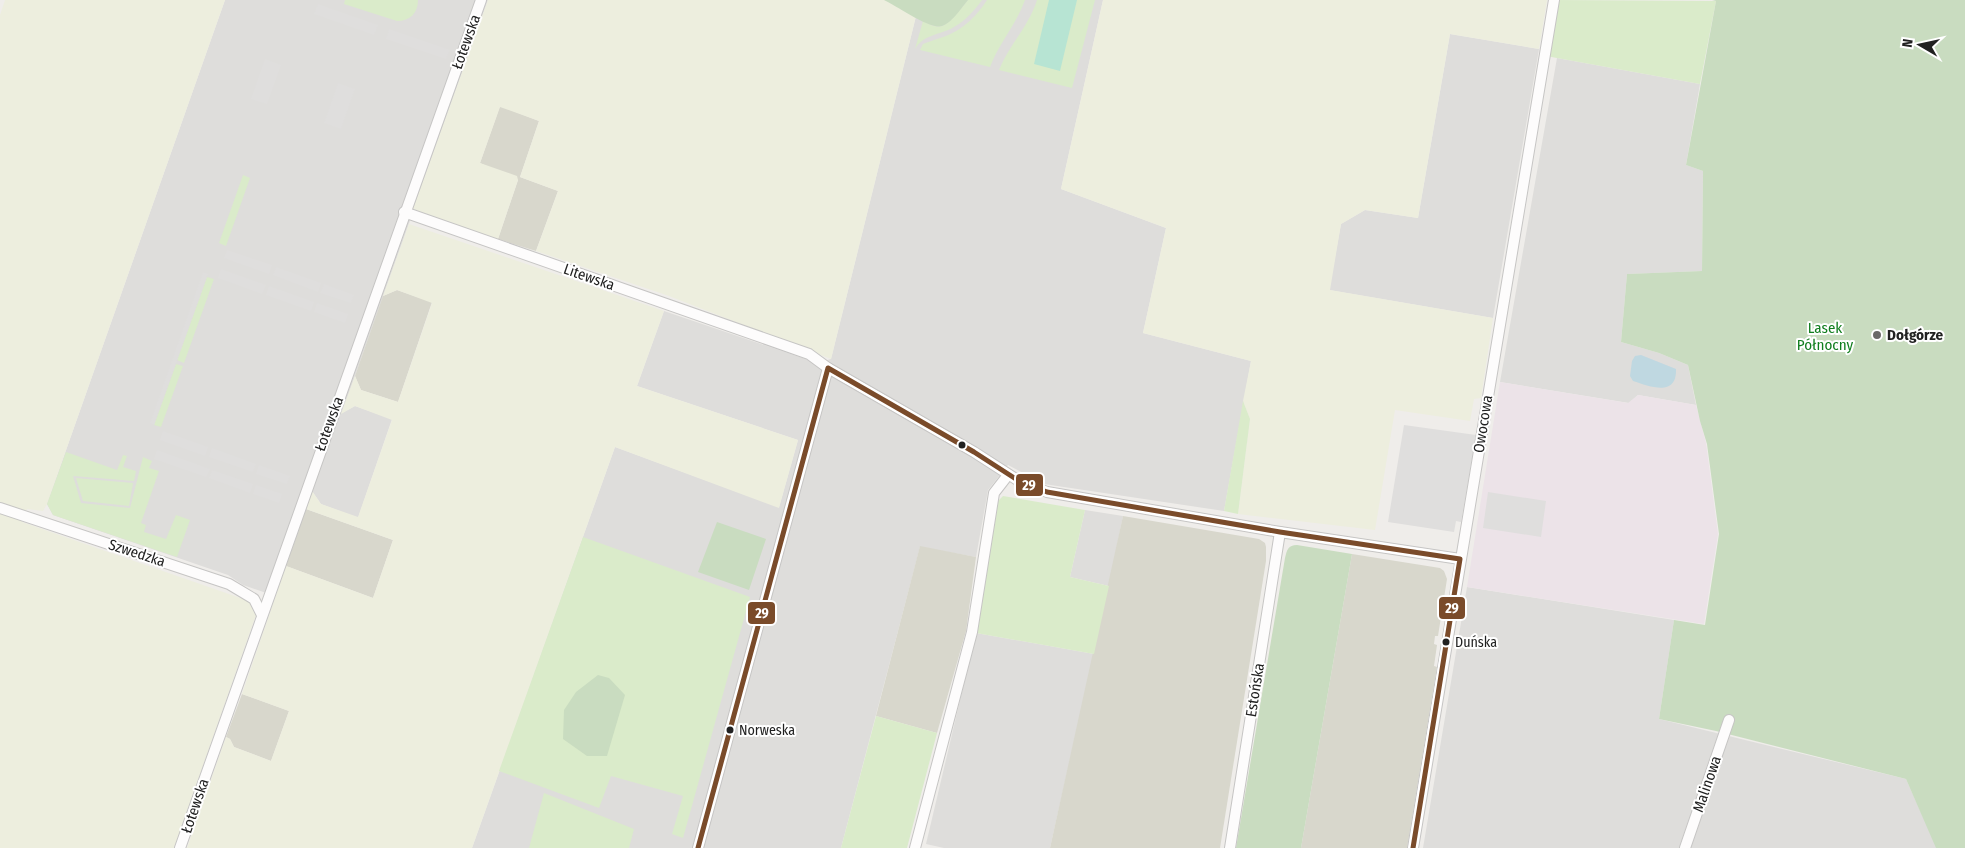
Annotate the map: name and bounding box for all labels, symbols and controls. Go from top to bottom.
street label: Łotewska [448,12,484,72]
north arrow [1895,20,1945,70]
text: N [1899,38,1917,49]
street label: Litewska [561,260,617,294]
park label: Lasek Północny [1797,319,1853,354]
place label: Dołgórze [1887,326,1944,344]
marker: Dołgórze [1871,329,1883,341]
street label: Łotewska [311,394,347,454]
street label: Owocowa [1470,394,1496,454]
unlabelled marker [957,440,967,450]
line badge: 29 [1015,473,1044,497]
text: 29 [1021,477,1036,494]
street label: Szwedzka [106,535,168,571]
line badge: 29 [1438,596,1466,620]
text: 29 [1444,600,1459,617]
line badge: 29 [747,601,776,625]
text: 29 [754,605,769,622]
place label: Duńska [1455,634,1497,651]
marker: Duńska [1441,637,1451,647]
street label: Estońska [1242,662,1268,718]
place label: Norweska [739,722,795,739]
marker: Norweska [725,725,735,735]
street label: Malinowa [1689,753,1725,815]
street label: Łotewska [177,776,213,836]

